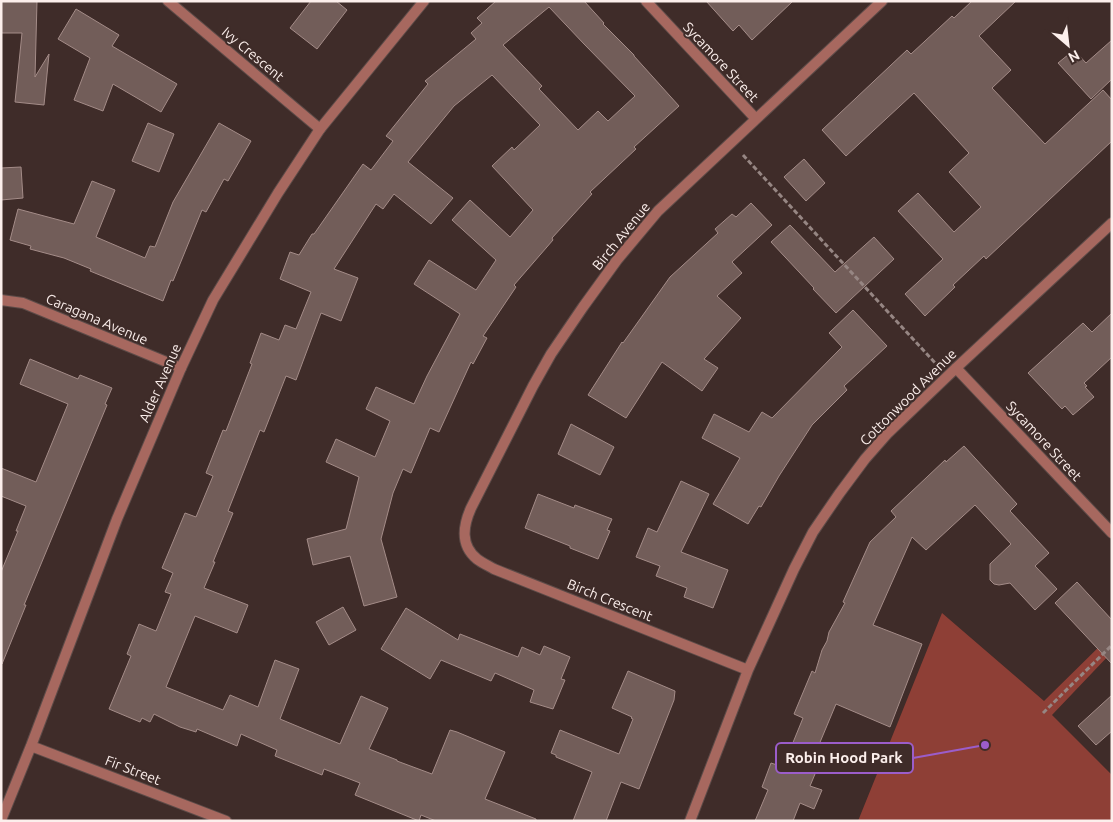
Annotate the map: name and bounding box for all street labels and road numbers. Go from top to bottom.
street label: Sycamore Street [680,19,762,106]
street label: Ivy Crescent [219,23,288,85]
street label: Birch Avenue [589,199,653,273]
street label: Caragana Avenue [44,290,150,348]
street label: Alder Avenue [136,341,184,425]
street label: Cottonwood Avenue [856,345,960,449]
street label: Sycamore Street [1003,398,1085,485]
street label: Birch Crescent [565,576,655,625]
street label: Fir Street [103,752,164,788]

